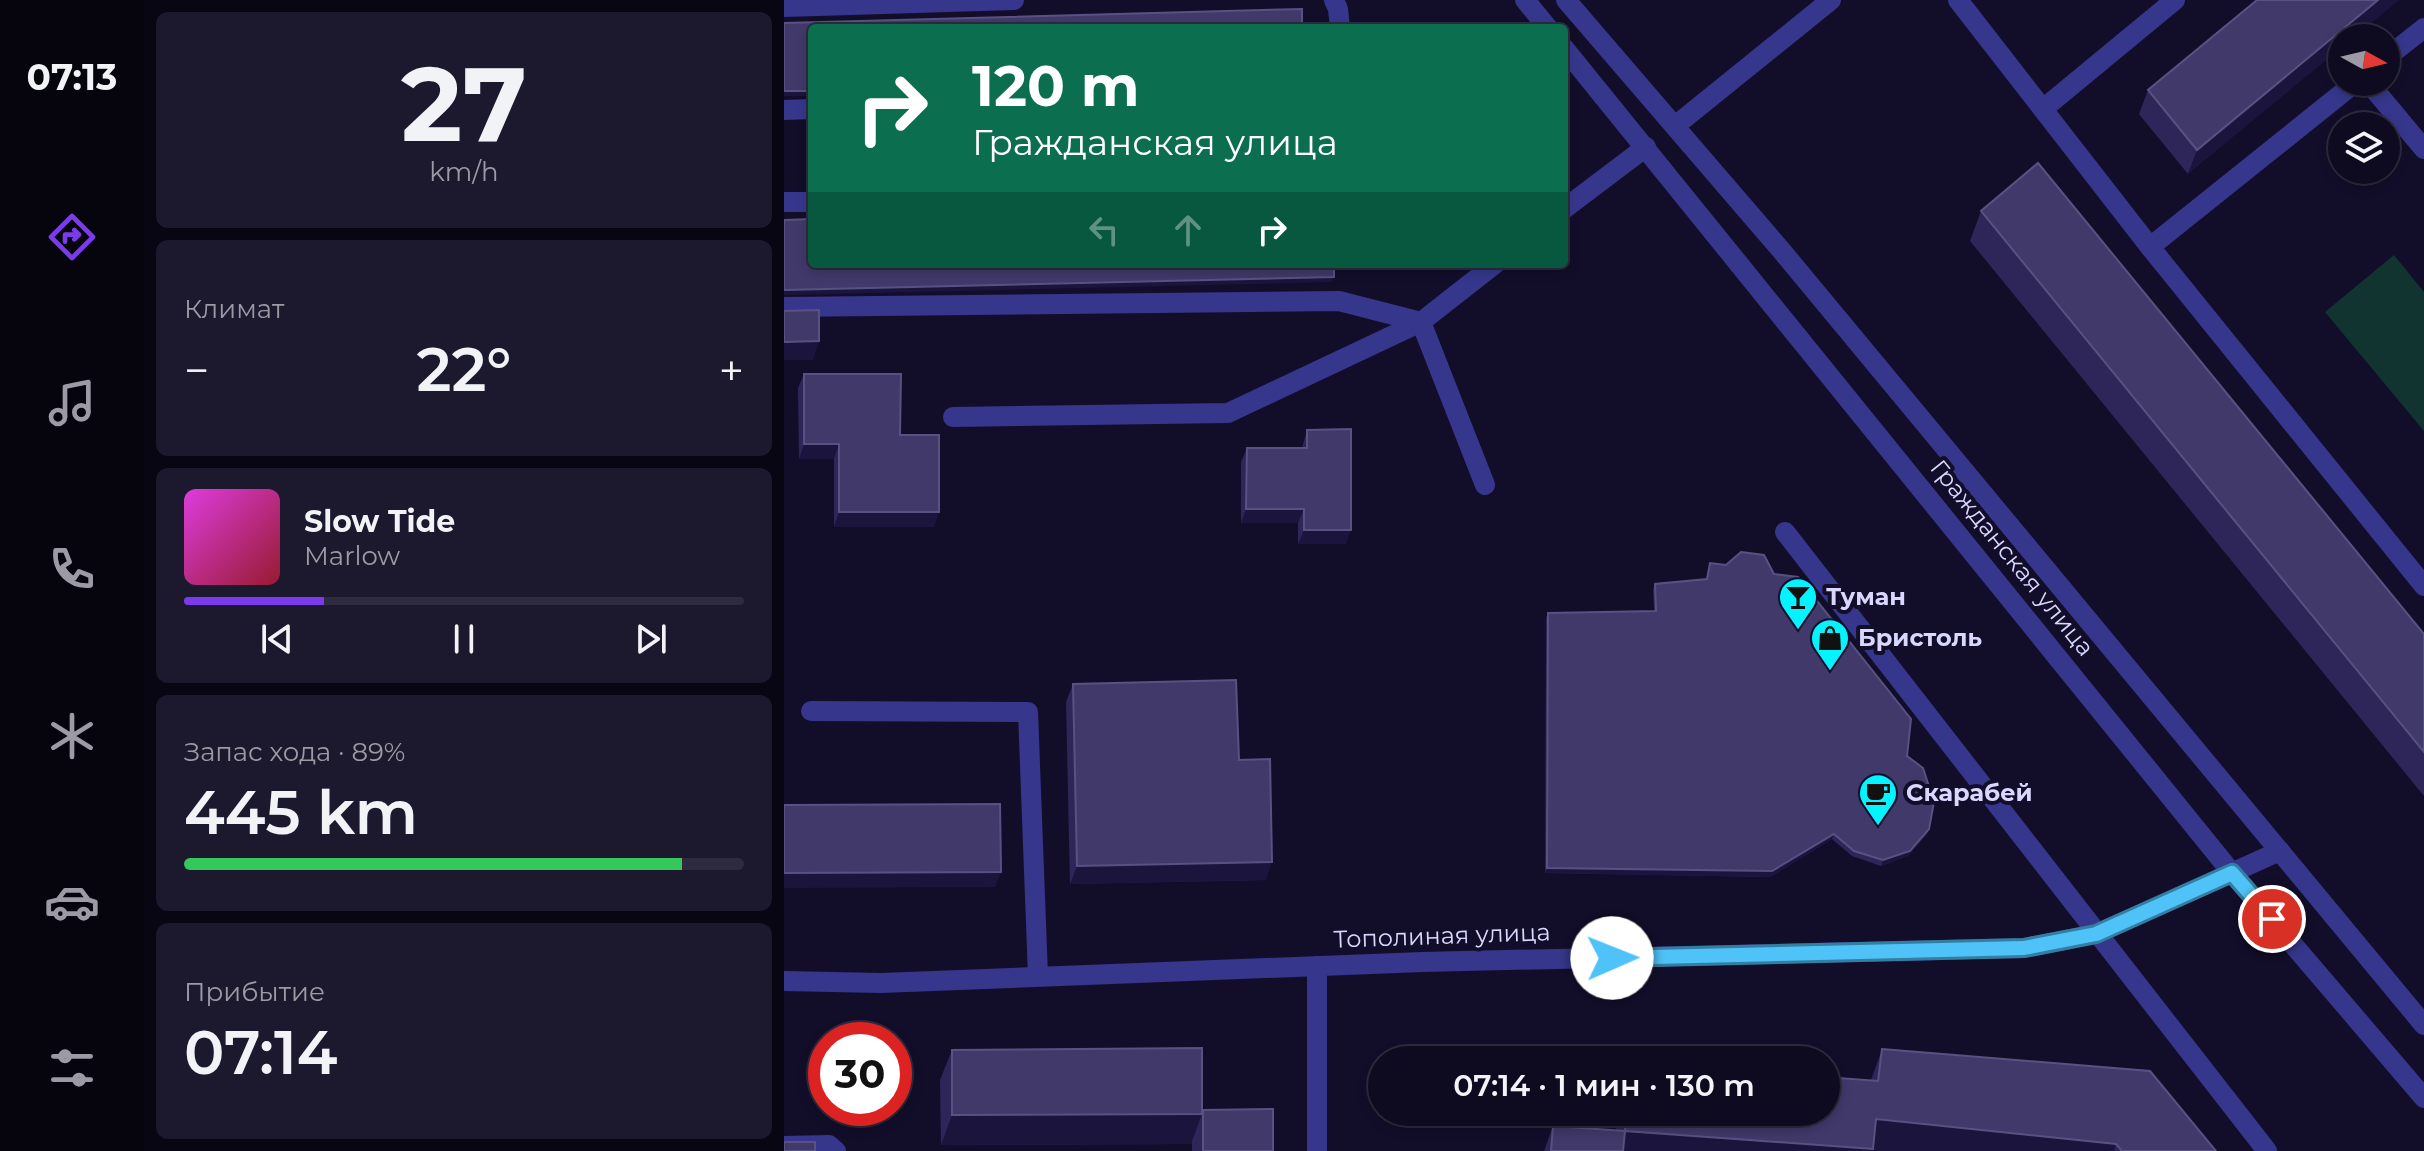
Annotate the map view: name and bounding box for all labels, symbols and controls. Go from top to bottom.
north arrow [2328,24,2400,96]
map controls [2328,24,2400,184]
text: 27 [401,40,527,167]
text: 120 m [972,52,1140,120]
text: 07:13 [27,55,117,99]
icon: right [840,56,944,160]
button: layers [2328,112,2400,184]
text: Гражданская улица [972,120,1338,164]
text: km/h [429,156,499,188]
icon: left [1082,208,1126,252]
icon: ahead [1166,208,1210,252]
icon: right [1250,208,1294,252]
icon: directions [44,209,100,265]
text: Климат [184,293,284,325]
text: 22° [417,333,511,406]
text: − [184,343,209,397]
text: + [719,343,744,397]
icon: music [44,375,100,431]
street label: Гражданская улица [1924,454,2100,662]
text: Slow Tide [304,503,455,540]
text: Marlow [304,540,400,572]
icon: phone [44,541,100,597]
bar icon: Туман [1777,576,1819,631]
place label: Туман [1826,582,1906,611]
icon: previous [255,617,299,661]
icon: pause [442,617,486,661]
icon: next [629,617,673,661]
shop icon: Бристоль [1809,617,1851,672]
place label: Бристоль [1858,623,1982,652]
icon: climate [44,708,100,764]
text: Запас хода · 89% [184,736,405,768]
cafe icon: Скарабей [1857,772,1899,827]
text: 445 km [184,776,418,849]
place label: Скарабей [1906,778,2033,807]
icon: car [44,874,100,930]
pin [2238,885,2306,953]
icon: arrive [2250,897,2294,941]
position arrow [1570,916,1654,1000]
street label: Тополиная улица [1333,917,1551,954]
text: Прибытие [184,976,325,1008]
text: 07:14 [184,1016,338,1089]
speed limit sign: 30 [808,1022,912,1126]
icon: filters [44,1040,100,1096]
text: 07:14 · 1 мин · 130 m [1453,1067,1755,1104]

